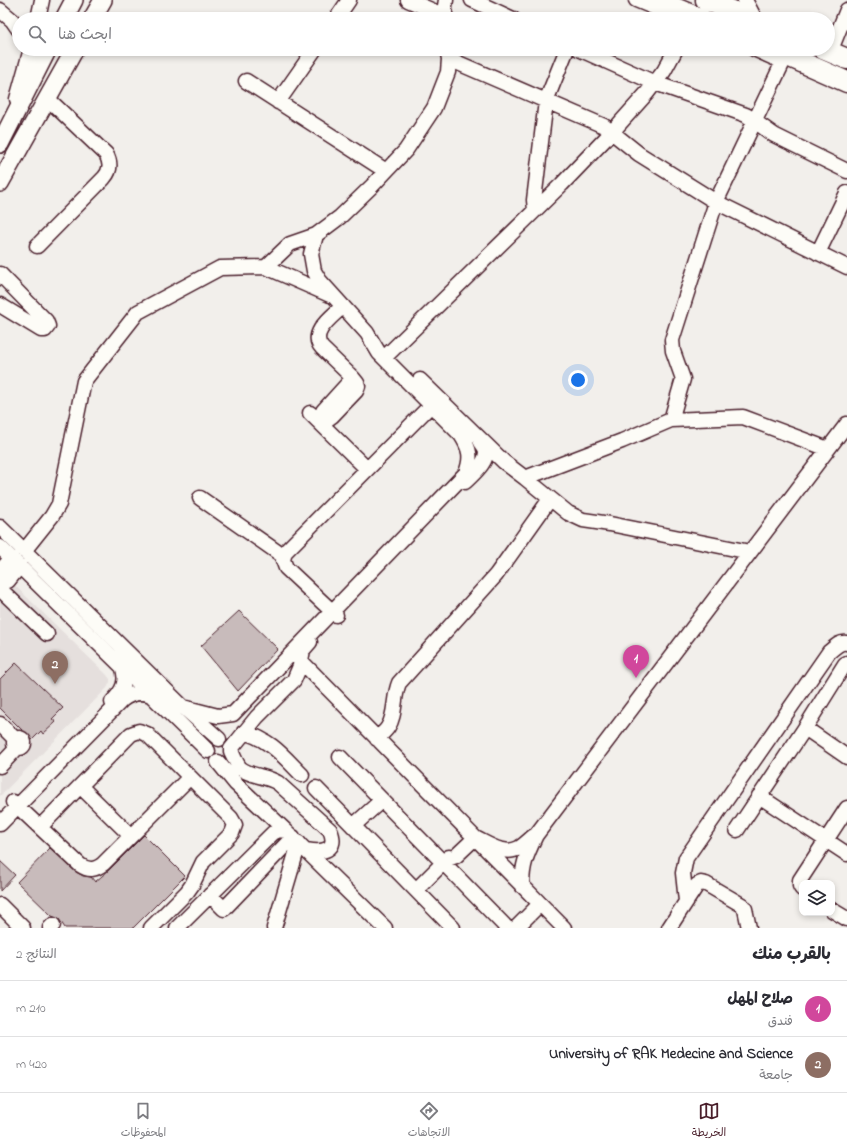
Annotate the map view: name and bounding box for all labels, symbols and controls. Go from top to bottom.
search box [12,12,835,56]
icon: search [26,23,48,45]
text: ابحث هنا [58,24,112,46]
your location [568,370,588,390]
pin: 1 [623,645,649,678]
pin: 2 [42,651,68,684]
map controls [799,880,835,916]
button: layers [799,880,835,916]
text: بالقرب منك [752,942,831,967]
text: النتائج: 2 [16,945,57,964]
text: صلاح المهل [727,988,793,1010]
text: 210 m [16,999,46,1018]
text: 1 [816,999,820,1018]
text: فندق [768,1012,793,1031]
text: University of RAK Medecine and Science [549,1043,793,1065]
text: 420 m [16,1055,47,1074]
text: 2 [815,1055,821,1074]
text: جامعة [759,1066,793,1085]
tab: المحفوظات [121,1100,166,1142]
tab: الاتجاهات [408,1100,450,1142]
tab: الخريطة [692,1100,726,1142]

